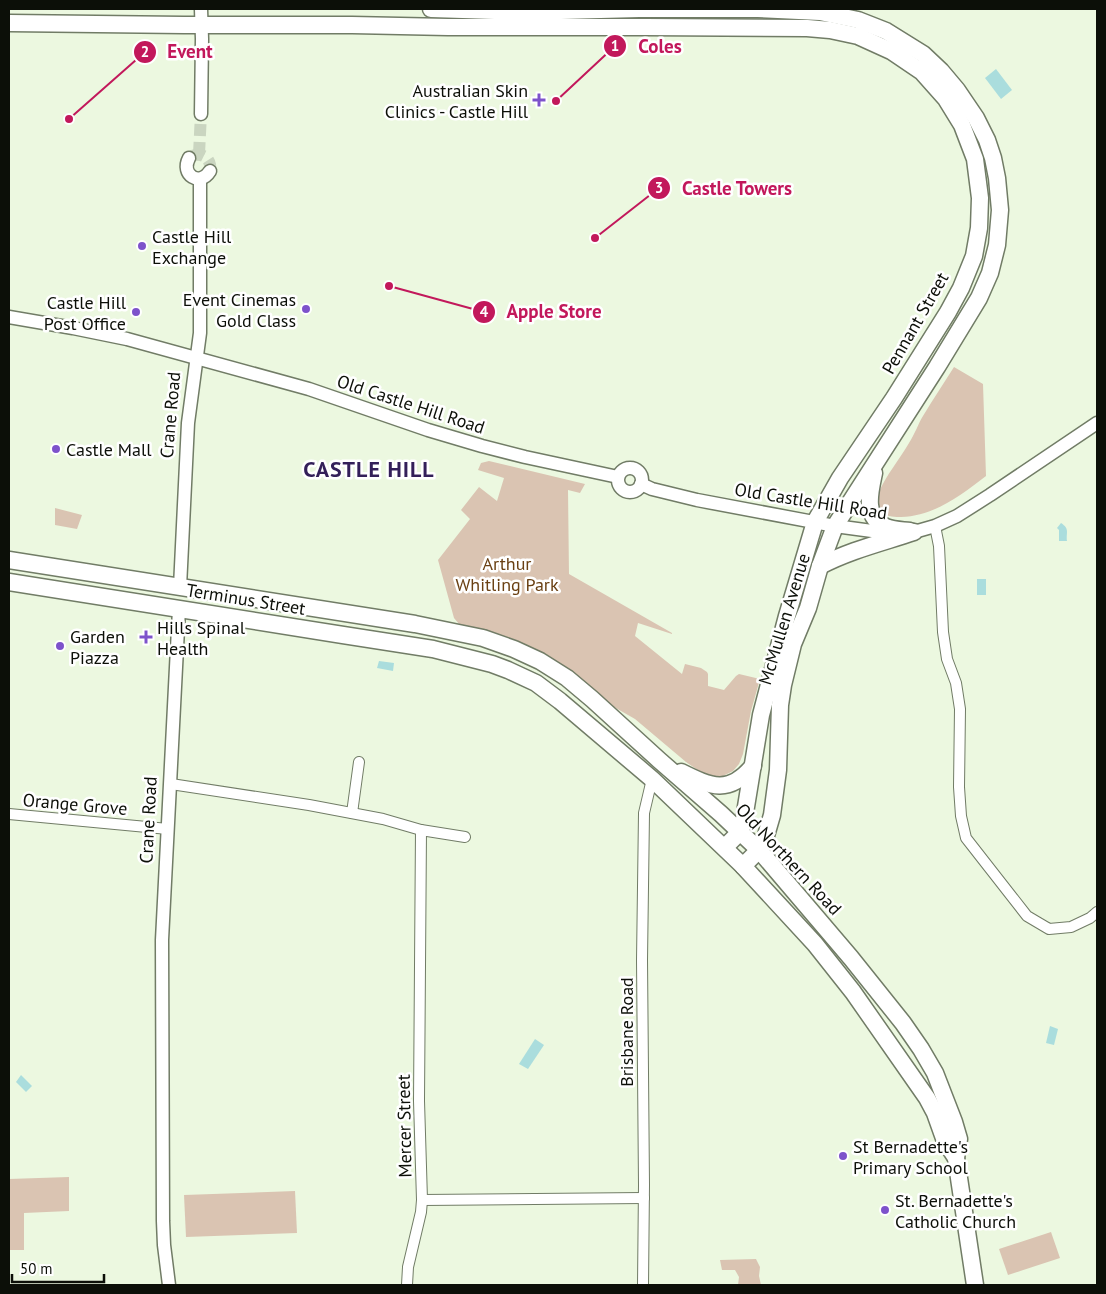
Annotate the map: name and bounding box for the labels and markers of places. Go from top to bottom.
callout: Coles [603,29,691,63]
callout: Event [133,35,223,69]
place label: Australian Skin Clinics - Castle Hill [385,79,529,123]
marker: Australian Skin Clinics - Castle Hill [532,93,546,107]
callout: Castle Towers [647,171,803,205]
place label: Castle Hill Exchange [152,225,232,269]
marker: Castle Hill Exchange [136,240,148,252]
place label: Event Cinemas Gold Class [183,288,296,332]
place label: Castle Hill Post Office [44,291,127,335]
callout: Apple Store [472,295,612,329]
marker: Event Cinemas Gold Class [300,303,312,315]
marker: Castle Hill Post Office [130,306,142,318]
place label: Castle Mall [66,438,152,461]
marker: Castle Mall [50,443,62,455]
place label: Hills Spinal Health [157,616,246,660]
place label: Garden Piazza [70,625,125,669]
marker: Hills Spinal Health [139,630,153,644]
marker: Garden Piazza [54,640,66,652]
place label: St Bernadette's Primary School [853,1135,968,1179]
marker: St Bernadette's Primary School [837,1150,849,1162]
place label: St. Bernadette's Catholic Church [895,1189,1016,1233]
marker: St. Bernadette's Catholic Church [879,1204,891,1216]

